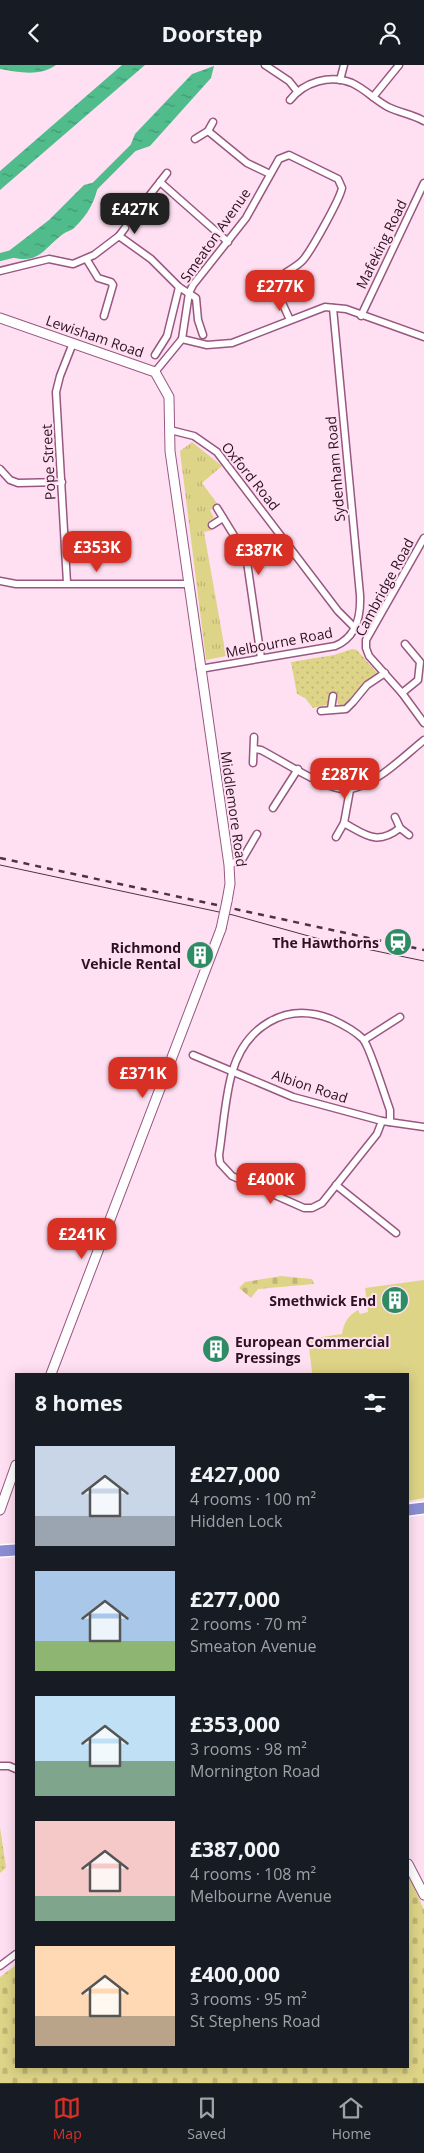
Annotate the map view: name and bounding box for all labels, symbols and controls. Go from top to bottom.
text: Doorstep [162,18,262,48]
icon: back [20,19,48,47]
icon: person [376,19,404,47]
street label: Smeaton Avenue [175,184,255,286]
pin: £427K [100,193,170,235]
street label: Mafeking Road [351,196,411,292]
text: £427K [111,198,159,220]
pin: £277K [245,269,315,312]
text: £277K [256,275,304,297]
street label: Lewisham Road [43,310,147,362]
street label: Sydenham Road [321,415,349,523]
street label: Pope Street [37,424,59,500]
street label: Oxford Road [218,438,284,514]
pin: £353K [62,531,132,573]
pin: £387K [224,533,294,576]
street label: Cambridge Road [350,535,418,639]
text: £353K [73,536,121,558]
text: £387K [235,539,283,561]
street label: Melbourne Road [224,622,334,662]
street label: Middlemore Road [216,750,252,868]
pin: £287K [310,757,380,800]
text: £287K [321,763,369,785]
station icon: The Hawthorns [383,927,413,957]
place label: The Hawthorns [272,933,379,952]
place label: Richmond Vehicle Rental [81,938,181,973]
building icon: Richmond Vehicle Rental [185,940,215,970]
pin: £371K [108,1057,178,1099]
text: £371K [119,1062,167,1084]
street label: Albion Road [270,1065,350,1107]
pin: £400K [236,1163,306,1205]
text: £400K [247,1168,295,1190]
pin: £241K [47,1217,117,1260]
text: £241K [58,1223,106,1245]
building icon: Smethwick End [380,1285,410,1315]
place label: Smethwick End [269,1291,376,1310]
place label: European Commercial Pressings [235,1332,389,1367]
building icon: European Commercial Pressings [201,1334,231,1364]
text: 8 homes [35,1389,123,1417]
icon: filters [361,1389,389,1417]
text: £427,000 [190,1460,280,1488]
icon: home [75,1466,135,1526]
text: 4 rooms · 100 m² [190,1488,316,1510]
text: Hidden Lock [190,1510,282,1532]
text: £277,000 [190,1585,280,1613]
icon: home [75,1591,135,1651]
text: 2 rooms · 70 m² [190,1613,307,1635]
text: Smeaton Avenue [190,1635,316,1657]
text: £353,000 [190,1710,280,1738]
icon: home [75,1716,135,1776]
text: 3 rooms · 98 m² [190,1738,307,1760]
text: Mornington Road [190,1760,320,1782]
text: £387,000 [190,1835,280,1863]
icon: home [75,1841,135,1901]
text: 4 rooms · 108 m² [190,1863,316,1885]
text: Melbourne Avenue [190,1885,332,1907]
text: £400,000 [190,1960,280,1988]
icon: home [75,1966,135,2026]
text: 3 rooms · 95 m² [190,1988,307,2010]
text: St Stephens Road [190,2010,320,2032]
tab: Map [53,2094,82,2143]
tab: Saved [187,2094,226,2143]
tab: Home [332,2094,371,2143]

